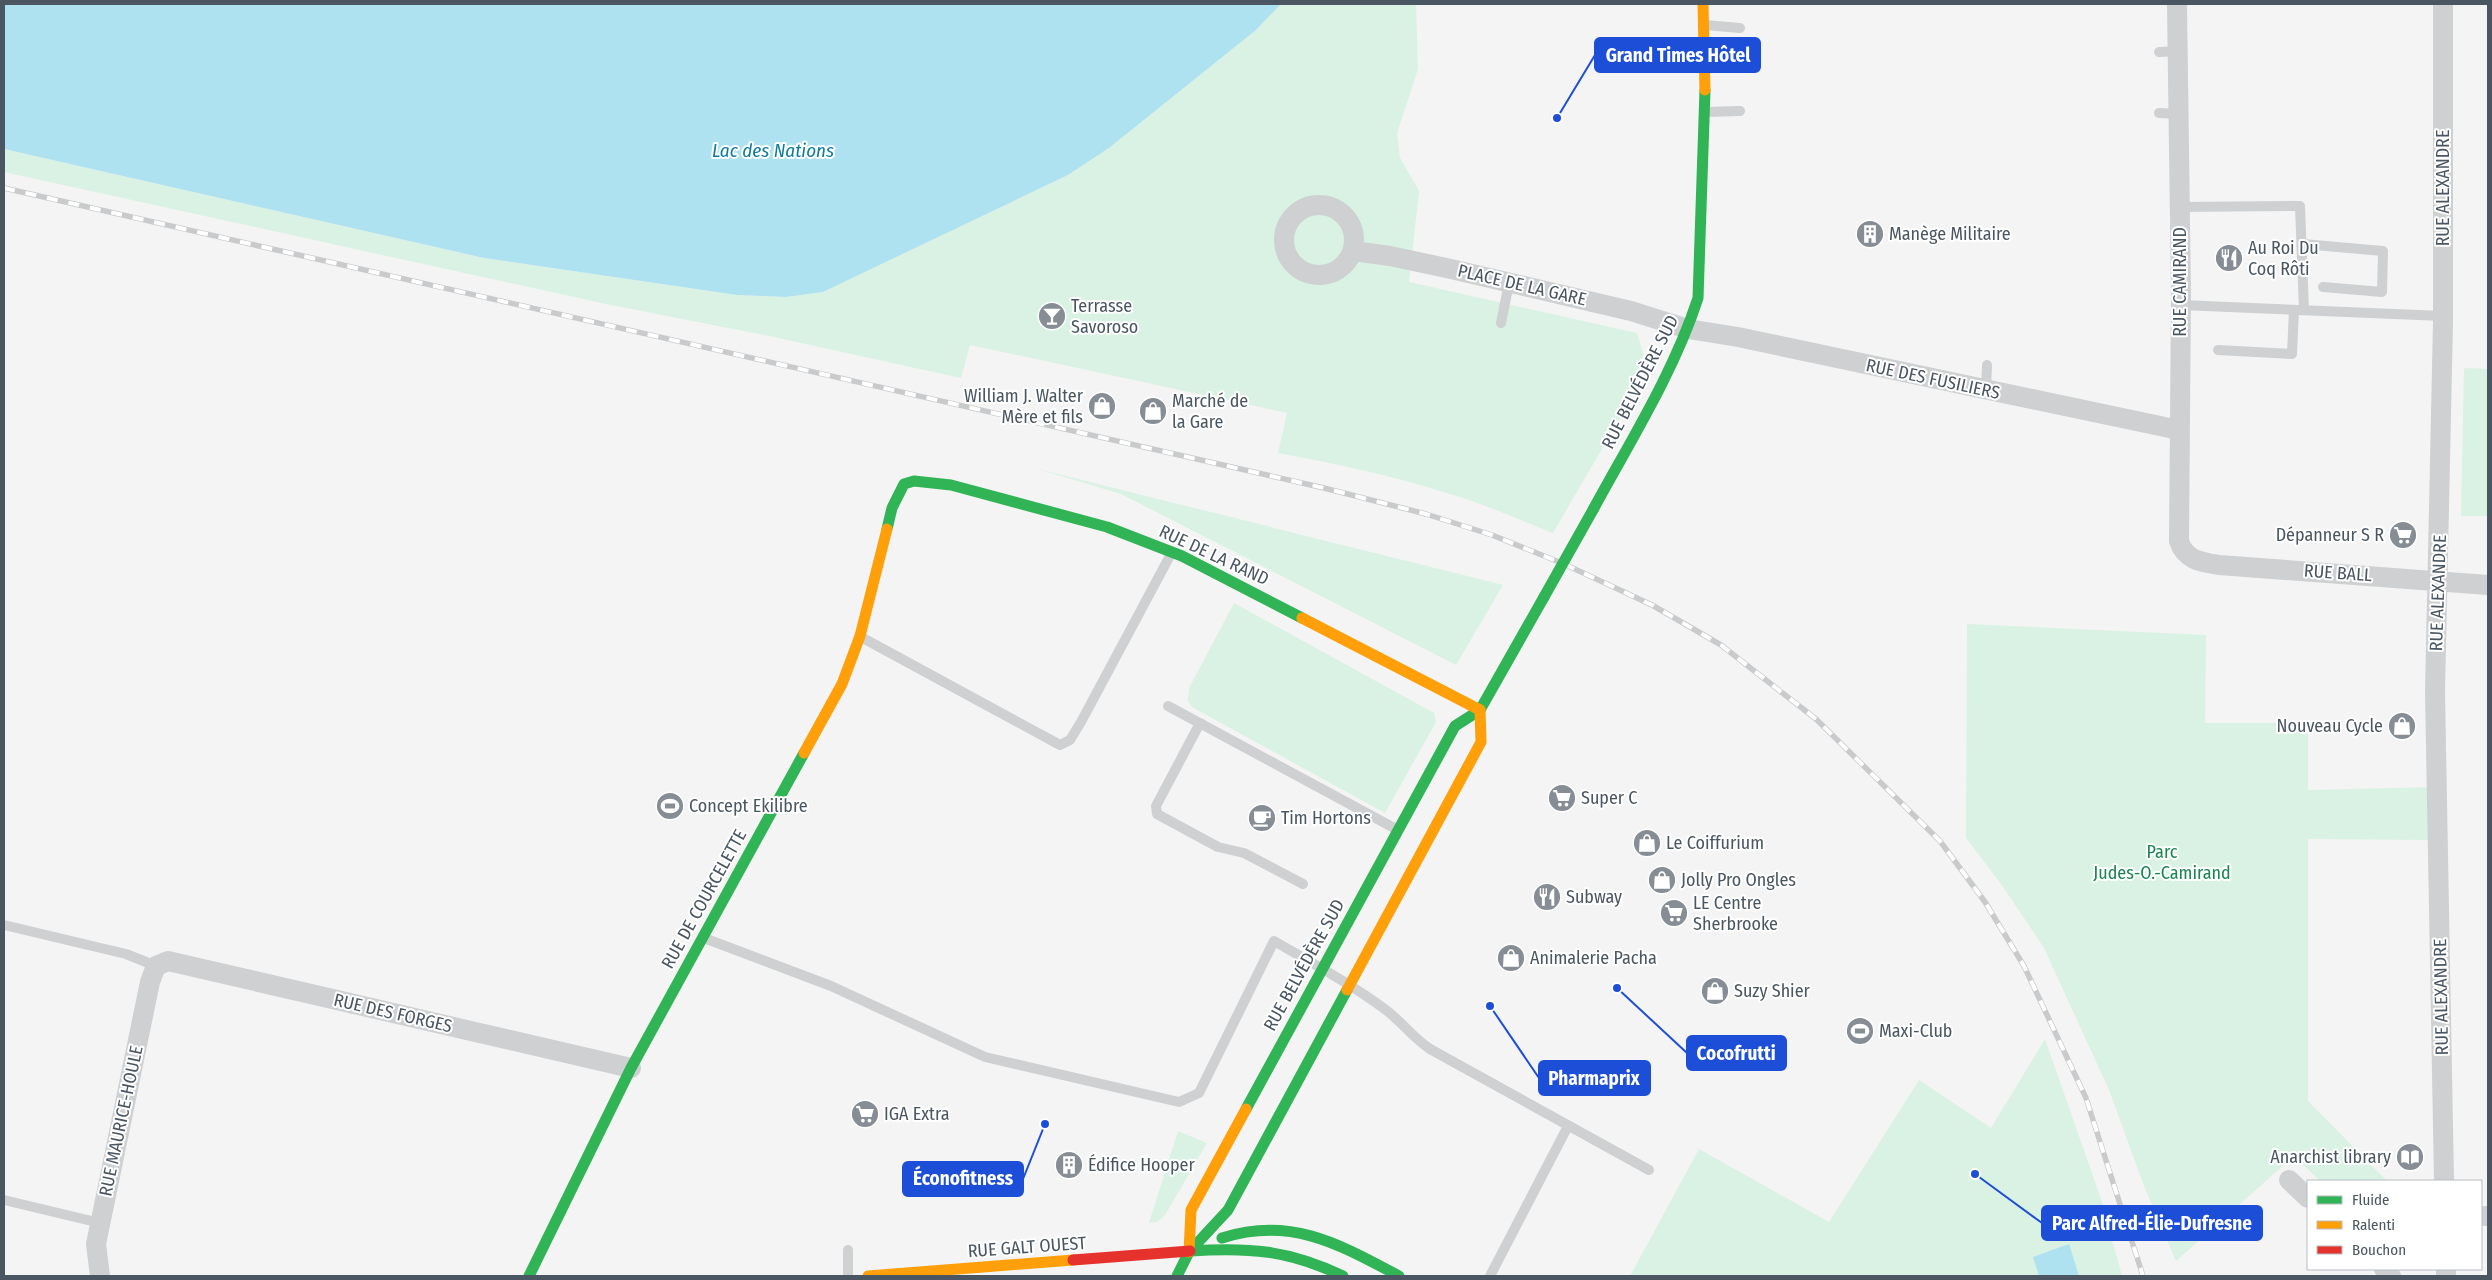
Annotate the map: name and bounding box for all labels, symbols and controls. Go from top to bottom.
callout: Grand Times Hôtel [1595,38,1760,72]
text: Grand Times Hôtel [1606,44,1751,67]
street label: RUE ALEXANDRE [2432,130,2454,246]
water label: Lac des Nations [712,139,834,162]
building icon: Manège Militaire [1855,219,1885,249]
place label: Manège Militaire [1889,223,2011,245]
street label: RUE CAMIRAND [2169,227,2191,337]
place label: Au Roi Du Coq Rôti [2248,237,2319,280]
restaurant icon: Au Roi Du Coq Rôti [2214,243,2244,273]
street label: PLACE DE LA GARE [1456,260,1588,310]
place label: Terrasse Savoroso [1071,295,1138,338]
bar icon: Terrasse Savoroso [1037,301,1067,331]
street label: RUE BELVÉDÈRE SUD [1596,311,1683,452]
street label: RUE DES FUSILIERS [1864,354,2002,404]
place label: William J. Walter Mère et fils [964,385,1084,428]
place label: Marché de la Gare [1172,390,1248,433]
shop icon: William J. Walter Mère et fils [1087,391,1117,421]
shop icon: Marché de la Gare [1138,396,1168,426]
street label: RUE DE LA RAND [1156,520,1272,590]
supermarket icon: Dépanneur S R [2388,520,2418,550]
place label: Dépanneur S R [2276,524,2384,546]
street label: RUE ALEXANDRE [2425,534,2451,652]
street label: RUE BALL [2303,560,2373,586]
shop icon: Nouveau Cycle [2387,711,2417,741]
place label: Nouveau Cycle [2277,715,2383,737]
supermarket icon: Super C [1547,783,1577,813]
place label: Super C [1581,787,1637,809]
sports icon: Concept Ekilibre [655,791,685,821]
place label: Concept Ekilibre [689,795,808,817]
cafe icon: Tim Hortons [1247,803,1277,833]
place label: Tim Hortons [1281,807,1371,829]
street label: RUE DE COURCELETTE [657,826,751,972]
shop icon: Le Coiffurium [1632,828,1662,858]
place label: Le Coiffurium [1666,832,1764,854]
park label: Parc Judes-O.-Camirand [2093,841,2231,884]
shop icon: Jolly Pro Ongles [1647,865,1677,895]
place label: Jolly Pro Ongles [1681,869,1796,891]
restaurant icon: Subway [1532,882,1562,912]
place label: Subway [1566,886,1622,908]
place label: LE Centre Sherbrooke [1693,892,1778,935]
street label: RUE BELVÉDÈRE SUD [1258,895,1349,1035]
supermarket icon: LE Centre Sherbrooke [1659,898,1689,928]
street label: RUE ALEXANDRE [2429,938,2453,1056]
shop icon: Animalerie Pacha [1496,943,1526,973]
place label: Animalerie Pacha [1530,947,1657,969]
shop icon: Suzy Shier [1700,976,1730,1006]
place label: Suzy Shier [1734,980,1811,1002]
street label: RUE DES FORGES [332,989,454,1037]
sports icon: Maxi-Club [1845,1016,1875,1046]
place label: Maxi-Club [1879,1020,1952,1042]
callout: Cocofrutti [1687,1036,1786,1070]
text: Cocofrutti [1696,1042,1776,1065]
street label: RUE MAURICE-HOULE [94,1044,148,1198]
callout: Pharmaprix [1539,1061,1650,1095]
text: Pharmaprix [1548,1067,1641,1090]
supermarket icon: IGA Extra [850,1099,880,1129]
place label: IGA Extra [884,1103,950,1125]
library icon: Anarchist library [2395,1142,2425,1172]
place label: Anarchist library [2270,1146,2391,1168]
building icon: Édifice Hooper [1054,1150,1084,1180]
place label: Édifice Hooper [1088,1153,1195,1176]
callout: Éconofitness [903,1162,1023,1196]
text: Éconofitness [913,1165,1014,1190]
legend [2307,1180,2482,1270]
text: Fluide [2352,1191,2389,1209]
callout: Parc Alfred-Élie-Dufresne [2042,1206,2262,1240]
text: Parc Alfred-Élie-Dufresne [2052,1210,2252,1235]
text: Ralenti [2352,1216,2395,1234]
street label: RUE GALT OUEST [967,1232,1088,1262]
text: Bouchon [2352,1241,2406,1259]

